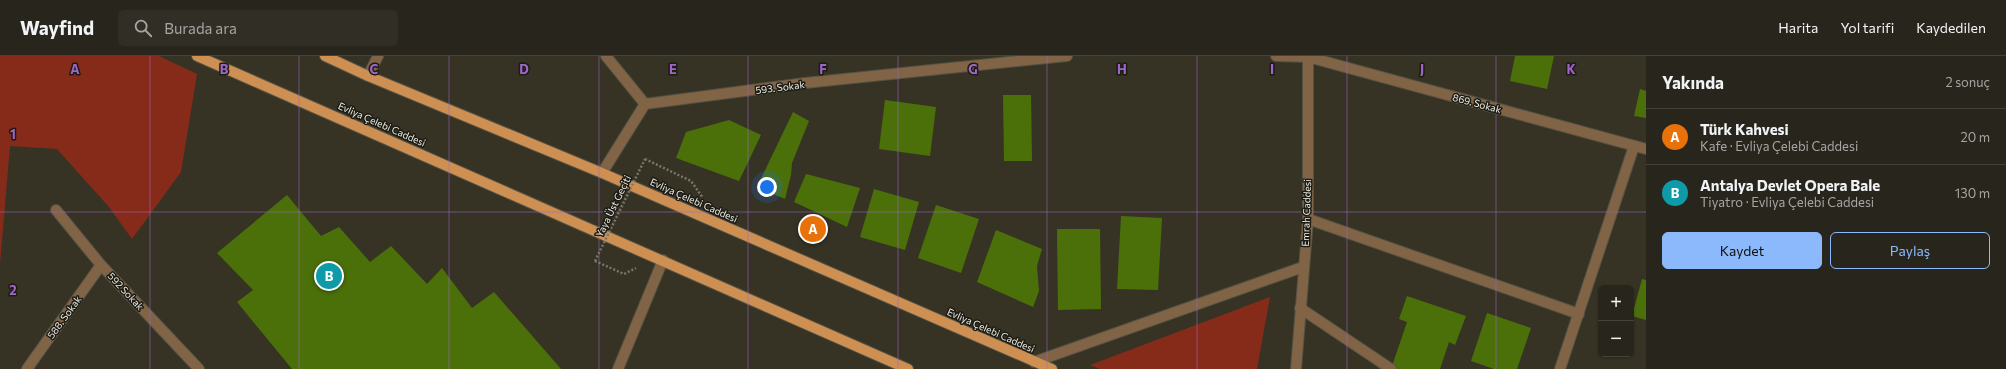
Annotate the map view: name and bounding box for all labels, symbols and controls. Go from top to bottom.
search box [118,10,398,46]
text: Wayfind [20,16,94,39]
icon: search [132,17,154,39]
text: Burada ara [164,19,237,37]
text: Harita [1778,19,1818,36]
text: Yol tarifi [1840,19,1894,36]
text: Kaydedilen [1916,19,1986,36]
text: A [70,61,80,77]
text: B [220,61,229,77]
text: C [370,61,379,77]
text: D [519,61,529,77]
text: E [669,61,677,77]
text: F [819,61,827,77]
text: G [968,61,978,77]
text: H [1117,61,1127,77]
text: I [1270,61,1274,77]
text: J [1420,61,1424,77]
text: K [1566,61,1576,77]
text: Yakında [1662,72,1724,93]
text: 2 sonuç [1945,74,1990,90]
street label: 593. Sokak [755,78,806,96]
street label: 869. Sokak [1451,91,1503,115]
street label: Evliya Çelebi Caddesi [336,99,428,149]
text: Türk Kahvesi [1700,120,1789,138]
text: 1 [10,126,16,142]
text: A [1670,129,1680,145]
text: 20 m [1961,129,1990,145]
text: Kafe · Evliya Çelebi Caddesi [1700,138,1858,154]
street label: Yaya Üst Geçiti [593,173,633,239]
street label: Evliya Çelebi Caddesi [648,175,740,225]
text: Antalya Devlet Opera Bale [1700,176,1880,194]
your location [757,177,777,197]
street label: Emrah Caddesi [1299,179,1313,247]
text: B [1671,185,1679,201]
text: 130 m [1955,185,1990,201]
text: Tiyatro · Evliya Çelebi Caddesi [1700,194,1874,210]
pin: A [800,214,826,244]
button: Kaydet [1662,232,1822,269]
button: Paylaş [1830,232,1990,269]
pin: B [316,261,342,291]
street label: 592 Sokak [106,270,147,313]
text: 2 [9,282,17,298]
map controls [1598,285,1634,357]
button: + [1598,285,1634,321]
street label: 588. Sokak [44,293,84,341]
street label: Evliya Çelebi Caddesi [945,305,1037,355]
button: − [1598,321,1634,357]

